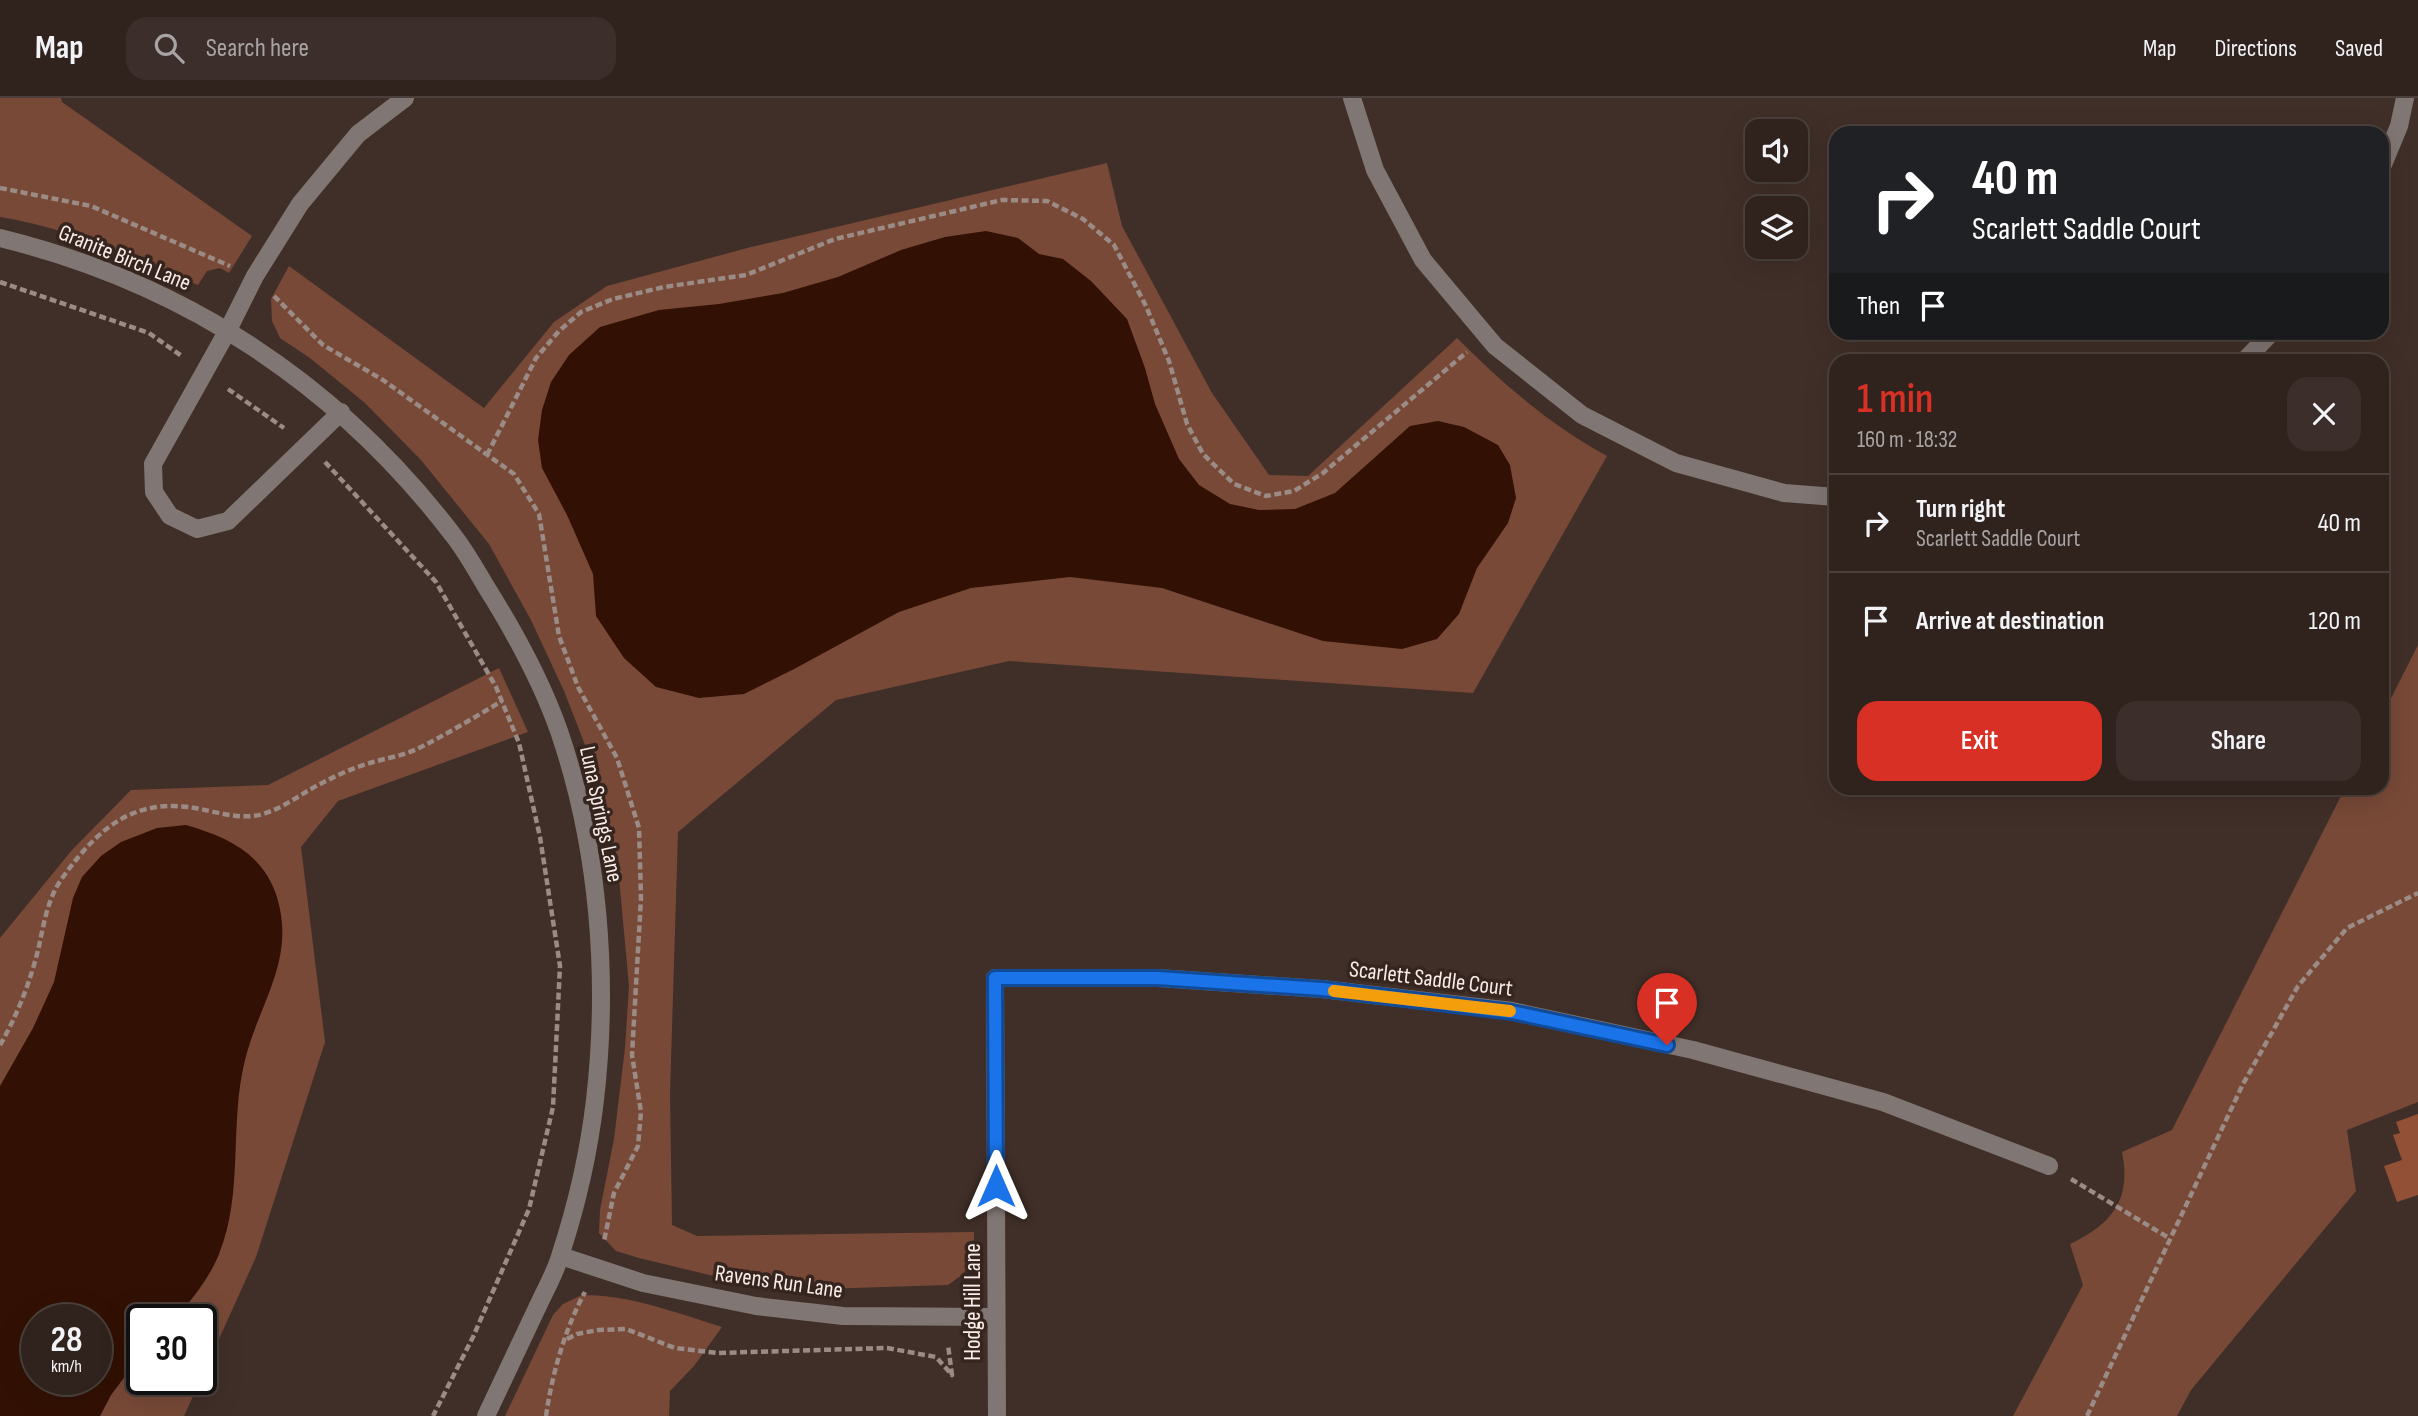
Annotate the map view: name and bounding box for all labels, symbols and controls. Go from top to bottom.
search box [126,17,616,80]
text: Map [35,28,84,68]
icon: search [150,29,188,67]
text: Search here [206,33,309,64]
text: Map [2143,34,2176,63]
text: Directions [2214,34,2297,63]
text: Saved [2335,34,2383,63]
map controls [1745,119,1808,259]
button: sound [1745,119,1808,182]
text: 40 m [1972,150,2058,209]
icon: right [1857,154,1948,245]
button: layers [1745,196,1808,259]
text: Scarlett Saddle Court [1972,210,2201,249]
street label: Granite Birch Lane [54,219,195,297]
icon: arrive [1914,287,1952,325]
text: Then [1857,291,1900,322]
text: 1 min [1857,374,1933,425]
button: close [2287,377,2361,451]
text: 160 m · 18:32 [1857,426,1957,454]
text: Turn right [1916,494,2005,525]
icon: right [1857,504,1895,542]
text: 40 m [2318,508,2361,539]
text: Scarlett Saddle Court [1916,525,2080,553]
icon: arrive [1857,602,1895,640]
text: Arrive at destination [1916,606,2104,637]
text: 120 m [2308,606,2361,637]
button: Exit [1857,701,2102,781]
button: Share [2116,701,2361,781]
street label: Luna Springs Lane [573,744,629,885]
street label: Scarlett Saddle Court [1348,955,1514,1003]
pin [1637,973,1697,1045]
icon: arrive [1648,984,1686,1022]
position arrow [959,1149,1033,1223]
street label: Hodge Hill Lane [959,1243,987,1361]
street label: Ravens Run Lane [713,1259,845,1305]
speed limit sign: 30 [126,1304,217,1395]
text: 28 [51,1319,82,1362]
text: km/h [51,1356,82,1377]

